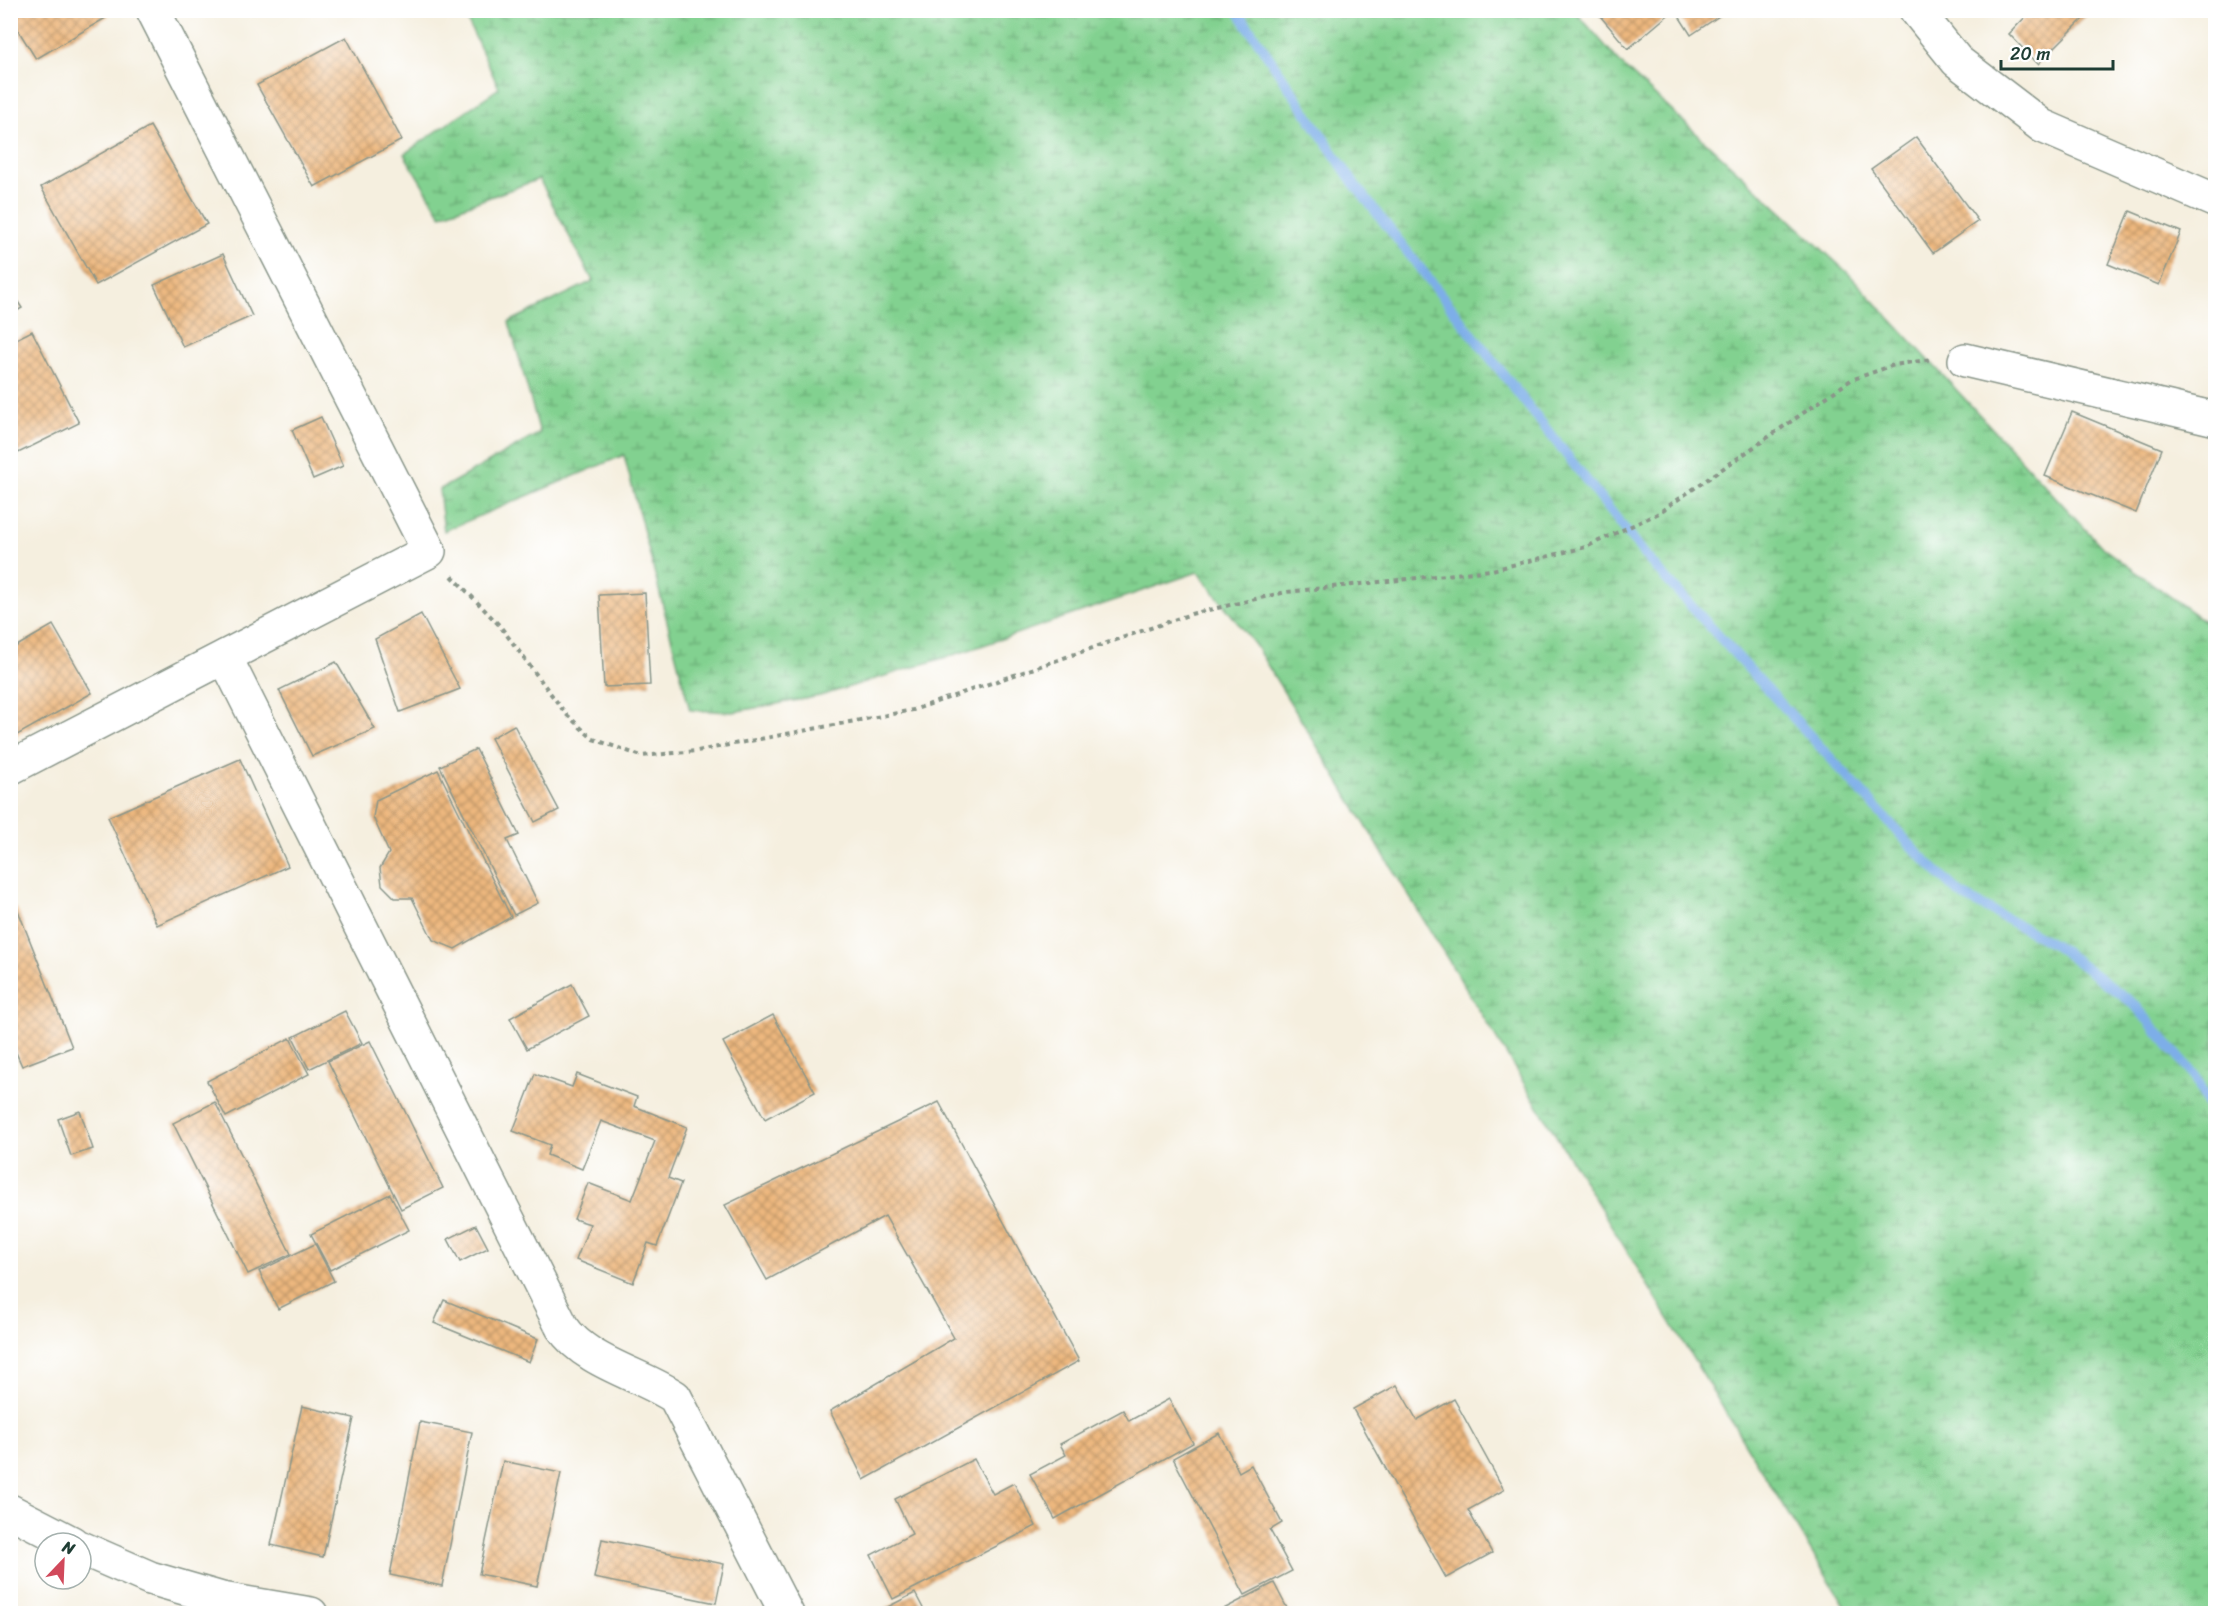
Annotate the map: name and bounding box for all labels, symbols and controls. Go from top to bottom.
scale bar [2001,33,2114,71]
text: 20 m [2010,38,2050,70]
north arrow [33,1531,93,1591]
text: N [57,1532,80,1564]

